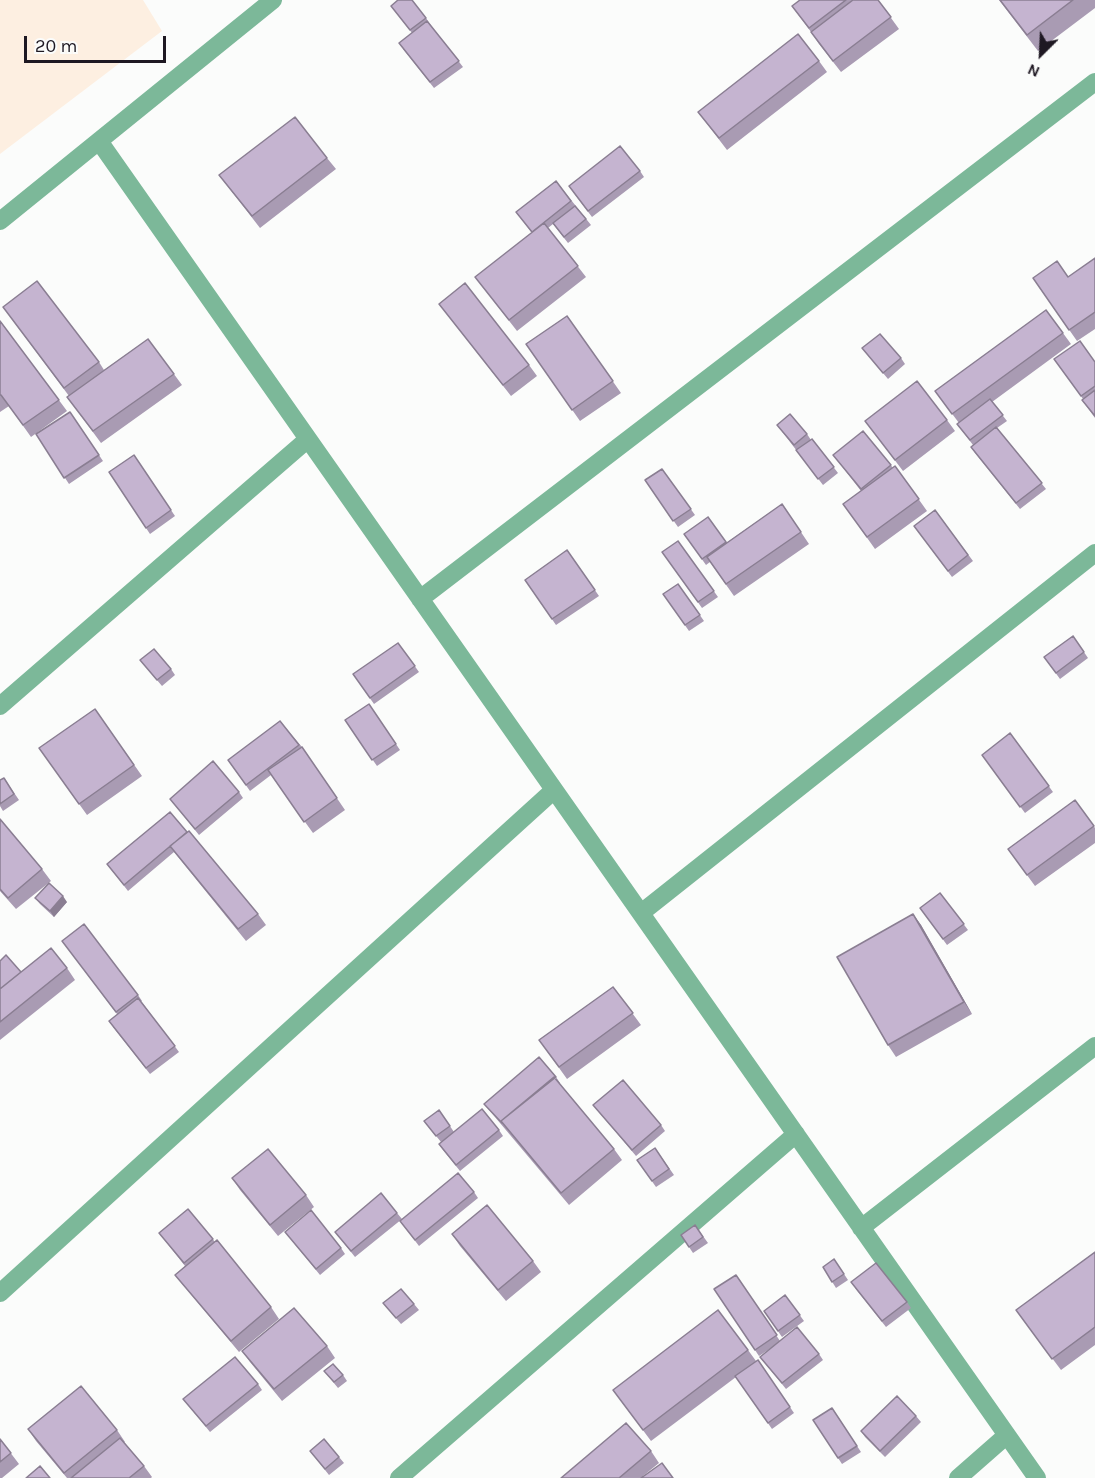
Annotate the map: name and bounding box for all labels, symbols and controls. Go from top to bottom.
scale bar [27,24,170,62]
north arrow [1011,24,1071,84]
text: 20 m [35,35,77,57]
text: N [1024,60,1043,82]

